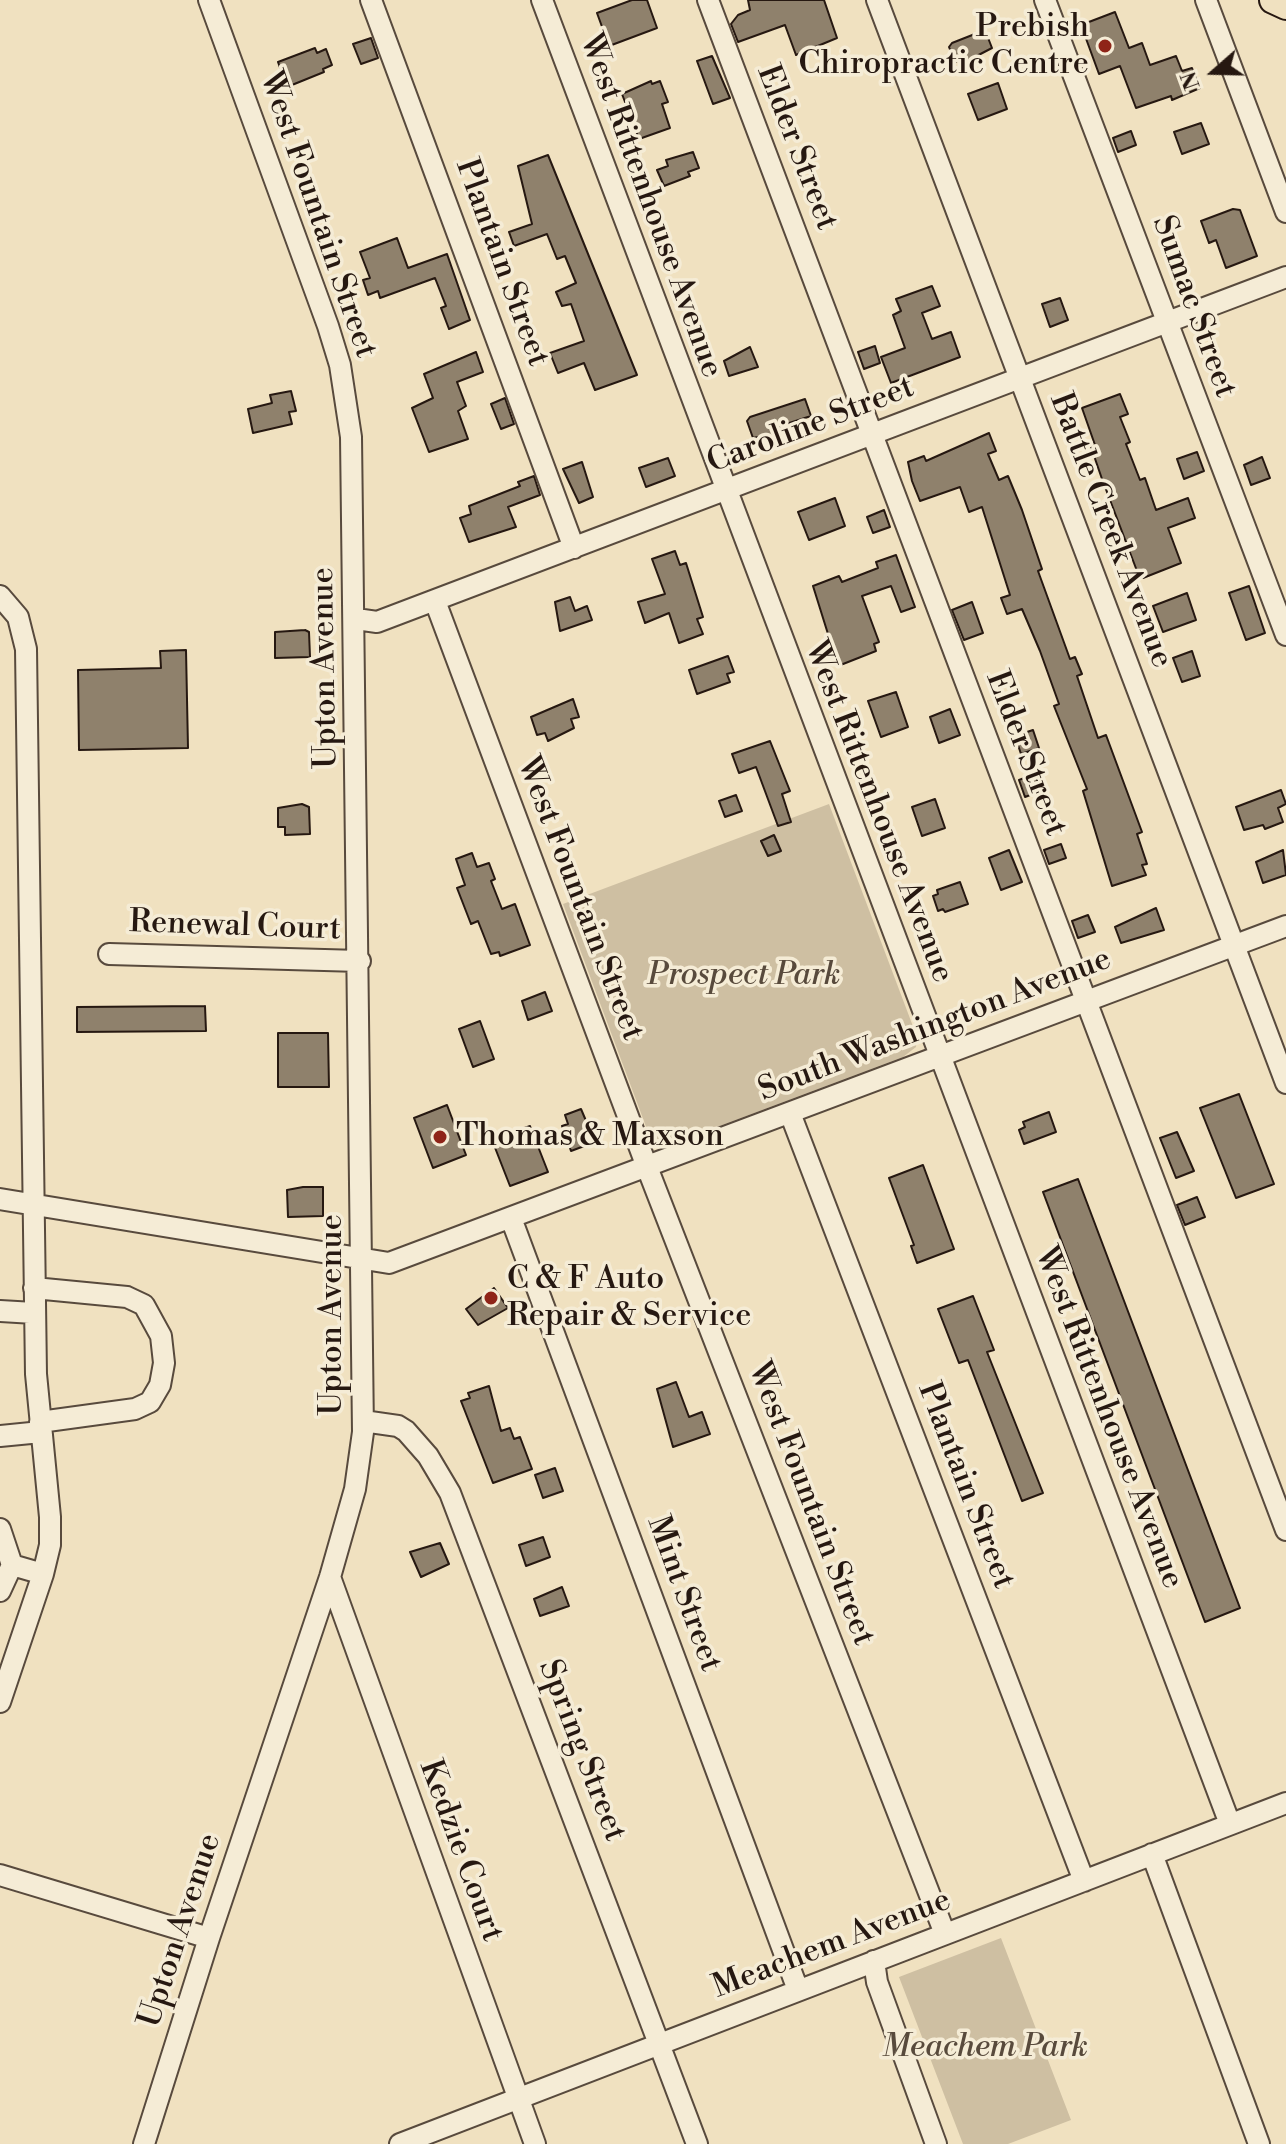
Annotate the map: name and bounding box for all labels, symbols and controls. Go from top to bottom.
place label: Prebish Chiropractic Centre [799,9,1089,84]
street label: West Rittenhouse Avenue [570,29,730,383]
north arrow [1174,32,1254,112]
marker: Prebish Chiropractic Centre [1096,37,1114,55]
street label: Elder Street [747,60,845,236]
street label: West Fountain Street [250,67,384,363]
text: N [1175,68,1207,93]
street label: Plantain Street [446,154,556,372]
street label: Sumac Street [1142,211,1244,403]
street label: Caroline Street [702,369,920,483]
street label: Battle Creek Avenue [1040,388,1180,674]
street label: Upton Avenue [305,567,347,769]
street label: West Rittenhouse Avenue [795,636,961,988]
street label: Elder Street [976,666,1074,842]
street label: West Fountain Street [507,752,651,1046]
street label: Renewal Court [128,904,342,950]
street label: South Washington Avenue [753,941,1117,1111]
park label: Prospect Park [647,957,841,995]
place label: Thomas & Maxson [456,1118,724,1156]
marker: Thomas & Maxson [431,1128,449,1146]
street label: Upton Avenue [314,1214,352,1416]
street label: West Rittenhouse Avenue [1025,1242,1191,1594]
place label: C & F Auto Repair & Service [507,1261,751,1336]
marker: C & F Auto Repair & Service [482,1289,500,1307]
street label: West Fountain Street [738,1357,882,1651]
street label: Plantain Street [908,1377,1022,1595]
street label: Mint Street [637,1511,729,1677]
street label: Spring Street [529,1655,633,1847]
street label: Kedzie Court [409,1755,511,1947]
street label: Upton Avenue [132,1829,230,2033]
street label: Meachem Avenue [708,1882,956,2008]
park label: Meachem Park [882,2029,1088,2067]

